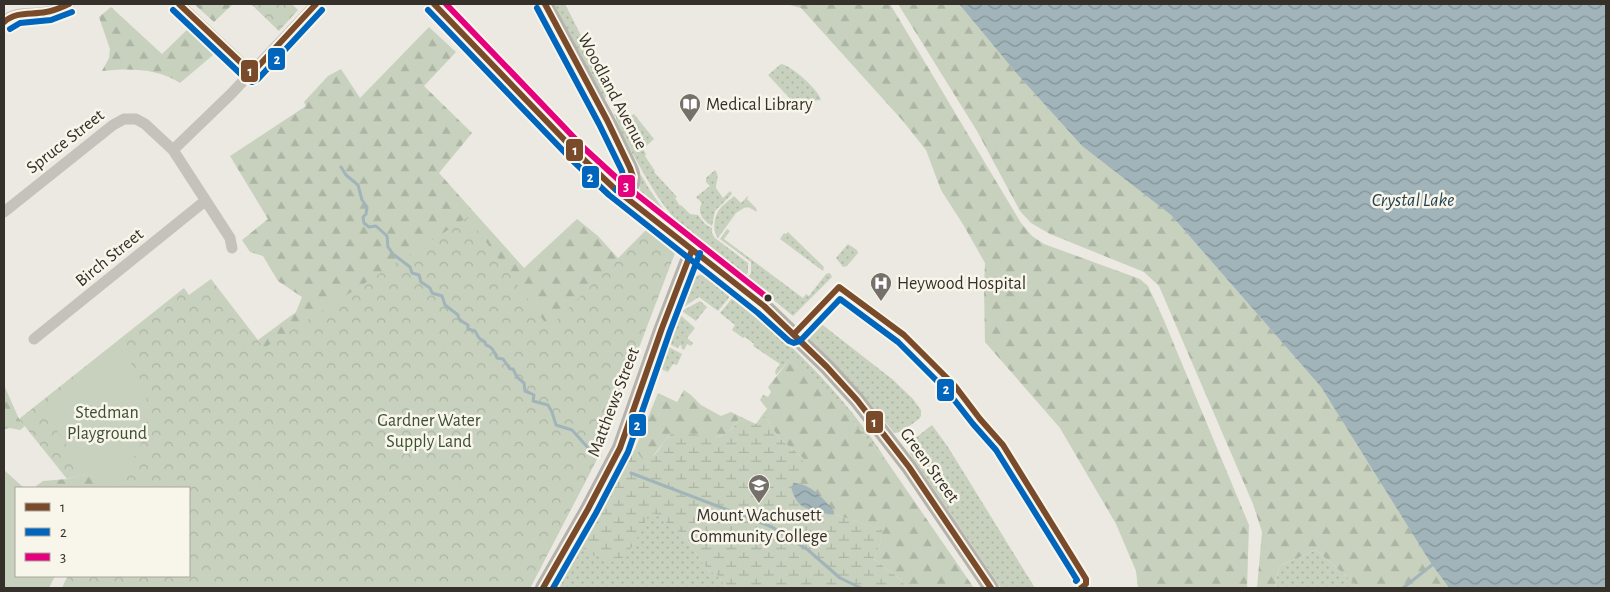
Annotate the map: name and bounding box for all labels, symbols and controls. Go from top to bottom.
street label: Woodland Avenue [574,30,650,153]
line badge: 2 [267,47,286,71]
text: 2 [274,53,281,67]
line badge: 1 [240,59,259,83]
text: 1 [247,65,253,79]
library icon: Medical Library [678,92,702,123]
place label: Medical Library [706,96,813,114]
street label: Spruce Street [23,106,108,178]
line badge: 1 [565,138,584,162]
text: 1 [572,144,578,158]
line badge: 2 [581,165,600,189]
text: 2 [587,171,594,185]
line badge: 3 [617,174,636,198]
text: 3 [623,180,629,194]
water label: Crystal Lake [1372,191,1454,210]
street label: Birch Street [72,225,147,290]
hospital icon: Heywood Hospital [869,271,893,302]
place label: Heywood Hospital [897,275,1026,293]
unlabelled marker [763,293,773,303]
street label: Matthews Street [585,345,643,460]
line badge: 2 [936,378,955,402]
text: 2 [943,383,950,397]
park label: Stedman Playground [67,404,147,443]
line badge: 1 [865,410,884,434]
park label: Gardner Water Supply Land [377,412,481,451]
line badge: 2 [628,413,647,437]
text: 1 [871,416,877,430]
text: 2 [634,419,641,433]
street label: Green Street [896,425,962,506]
school or university icon: Mount Wachusett Community College [747,473,771,504]
legend [15,487,190,577]
text: 1 [60,500,65,515]
place label: Mount Wachusett Community College [690,507,828,546]
text: 2 [60,525,67,540]
text: 3 [60,550,66,565]

